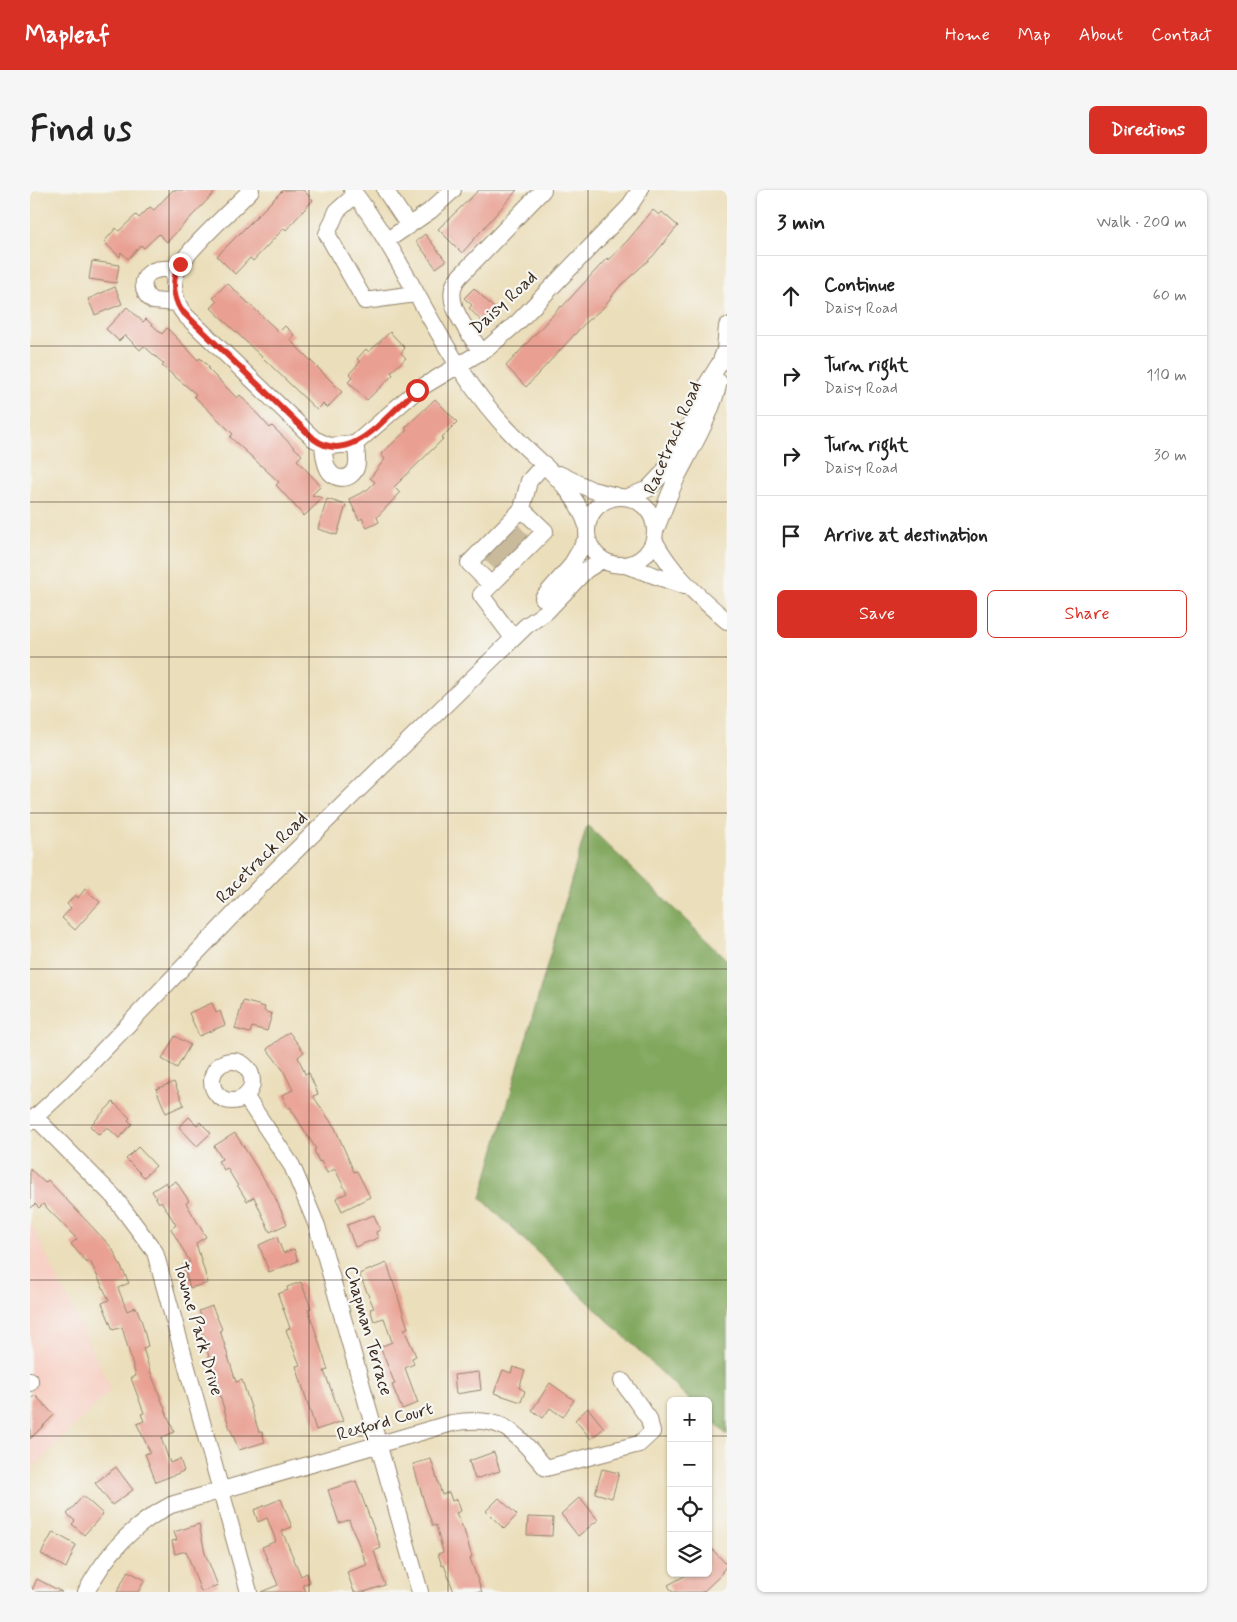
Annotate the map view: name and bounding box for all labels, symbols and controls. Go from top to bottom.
text: Mapleaf [25,20,110,51]
text: Home [945,23,990,47]
text: Map [1018,23,1051,47]
text: About [1079,23,1123,47]
text: Contact [1151,23,1212,47]
button: Directions [1089,106,1207,154]
text: Find us [30,107,132,153]
text: 3 min [777,209,825,237]
text: Walk · 200 m [1096,212,1187,233]
route end [169,253,192,276]
street label: Daisy Road [465,266,543,340]
text: Continue [824,273,895,298]
icon: ahead [777,282,805,310]
text: 60 m [1153,285,1187,306]
text: Daisy Road [824,298,898,319]
text: Turn right [824,353,908,378]
icon: right [777,362,805,390]
text: 110 m [1146,365,1187,386]
street label: Racetrack Road [638,378,708,498]
text: Daisy Road [824,378,898,399]
route start [406,379,429,402]
text: Turn right [824,433,908,458]
icon: right [777,442,805,470]
text: 30 m [1154,445,1187,466]
text: Daisy Road [824,458,898,479]
icon: arrive [777,522,805,550]
text: Arrive at destination [824,523,988,548]
button: Save [777,590,977,638]
button: Share [987,590,1187,638]
street label: Racetrack Road [211,807,313,909]
street label: Towne Park Drive [168,1260,228,1398]
street label: Chapman Terrace [338,1263,398,1399]
street label: Rexford Court [334,1397,437,1449]
map controls [667,1397,712,1577]
button: + [667,1397,712,1442]
button: − [667,1442,712,1487]
button: locate [667,1487,712,1532]
button: layers [667,1532,712,1577]

